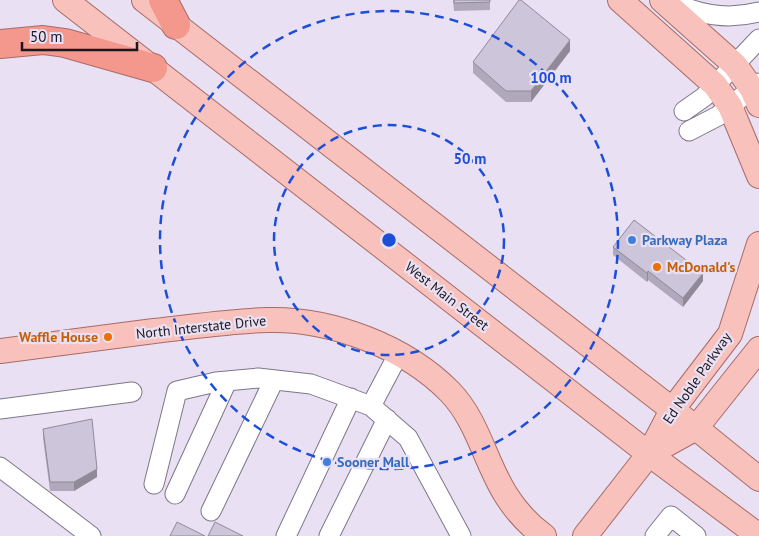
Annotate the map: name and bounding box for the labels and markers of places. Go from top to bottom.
centre of rings [380,231,398,249]
place label: Parkway Plaza [642,231,728,249]
marker: Parkway Plaza [626,234,638,246]
place label: McDonald's [667,258,736,276]
marker: McDonald's [651,261,663,273]
place label: Waffle House [19,328,98,346]
marker: Waffle House [102,331,114,343]
place label: Sooner Mall [337,453,410,471]
marker: Sooner Mall [321,456,333,468]

